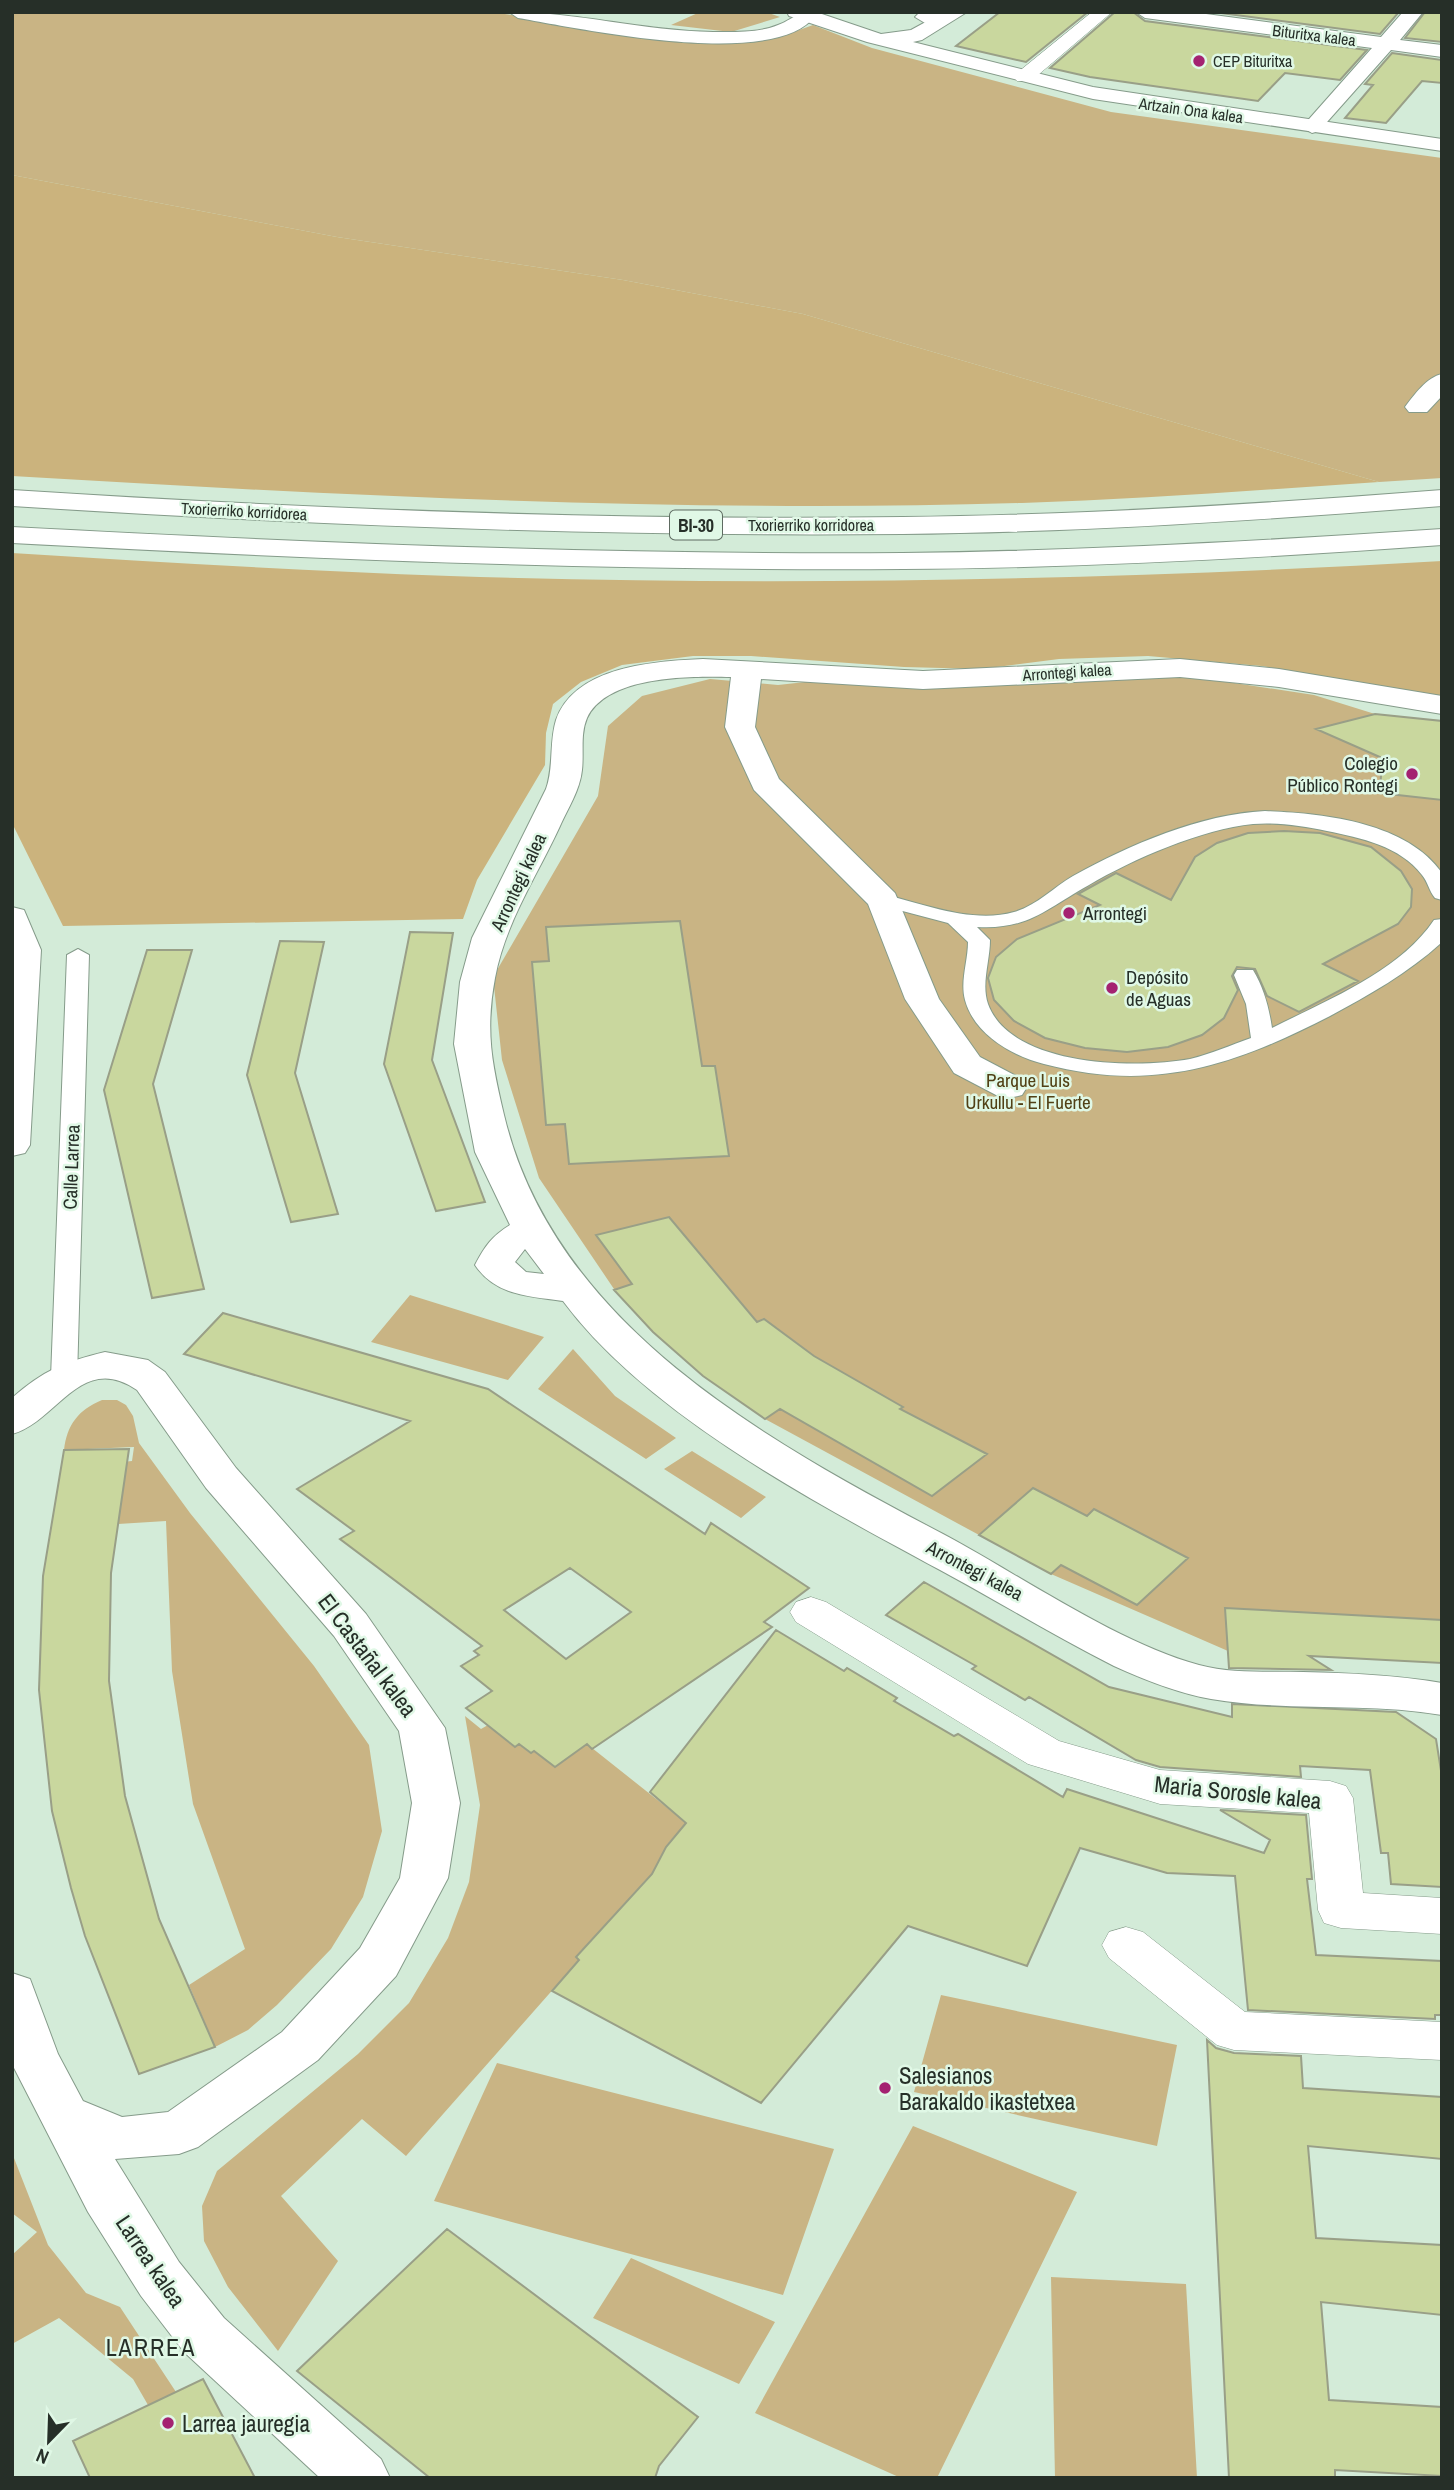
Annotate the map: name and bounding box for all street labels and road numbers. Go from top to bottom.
street label: Bituritxa kalea [1271,19,1358,51]
street label: Artzain Ona kalea [1136,92,1245,128]
street label: Txorierriko korridorea [180,497,308,525]
road number: BI-30 [670,510,722,540]
street label: Txorierriko korridorea [748,514,875,536]
street label: Arrontegi kalea [1021,658,1113,686]
street label: Arrontegi kalea [483,828,552,936]
street label: Calle Larrea [57,1124,85,1210]
street label: Arrontegi kalea [921,1533,1028,1606]
street label: El Castañal kalea [311,1587,425,1723]
street label: Maria Sorosle kalea [1153,1768,1324,1816]
street label: Larrea kalea [109,2209,193,2314]

